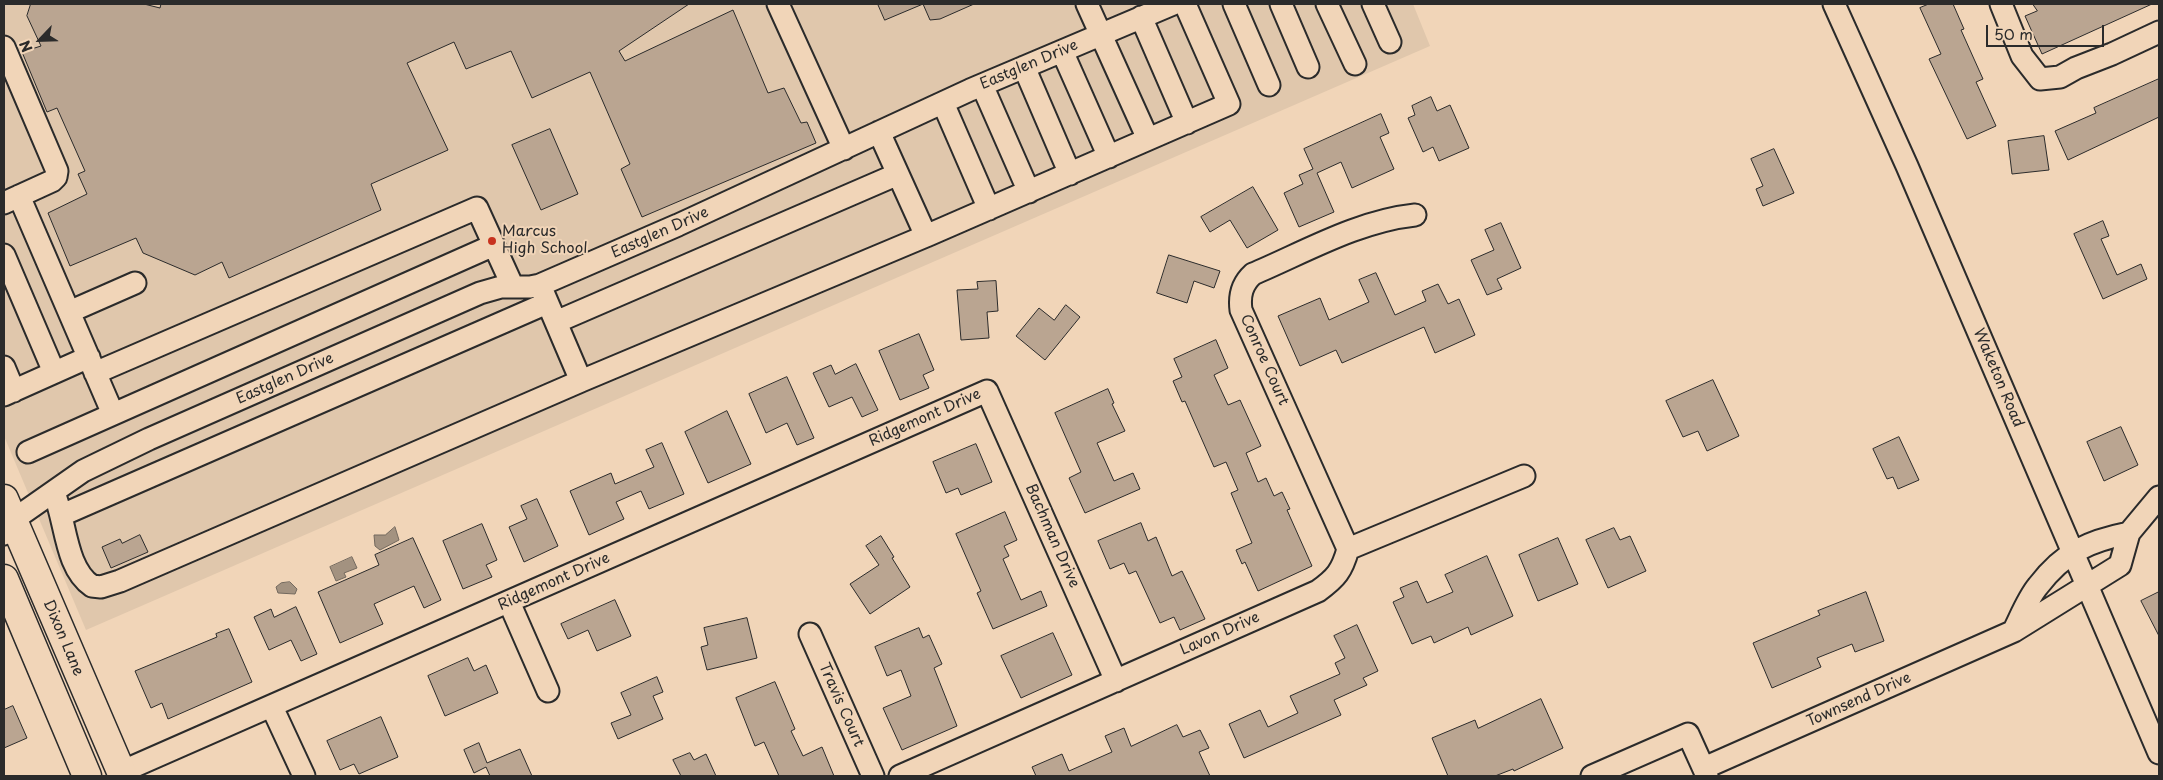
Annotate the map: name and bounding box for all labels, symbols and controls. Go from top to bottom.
north arrow [15,15,65,65]
scale bar [1988,15,2106,47]
text: 50 m [1994,22,2033,45]
street label: Eastglen Drive [977,36,1081,94]
text: N [14,37,38,56]
street label: Eastglen Drive [609,204,711,262]
place label: Marcus High School [502,223,587,258]
marker: Marcus High School [486,235,498,247]
street label: Conroe Court [1236,312,1292,408]
street label: Waketon Road [1969,326,2027,430]
street label: Eastglen Drive [234,350,336,408]
street label: Ridgemont Drive [866,385,984,451]
street label: Bachman Drive [1021,481,1083,591]
street label: Ridgemont Drive [495,549,613,615]
street label: Dixon Lane [39,597,87,679]
street label: Lavon Drive [1178,608,1262,660]
street label: Travis Court [814,660,868,750]
street label: Townsend Drive [1804,669,1914,731]

